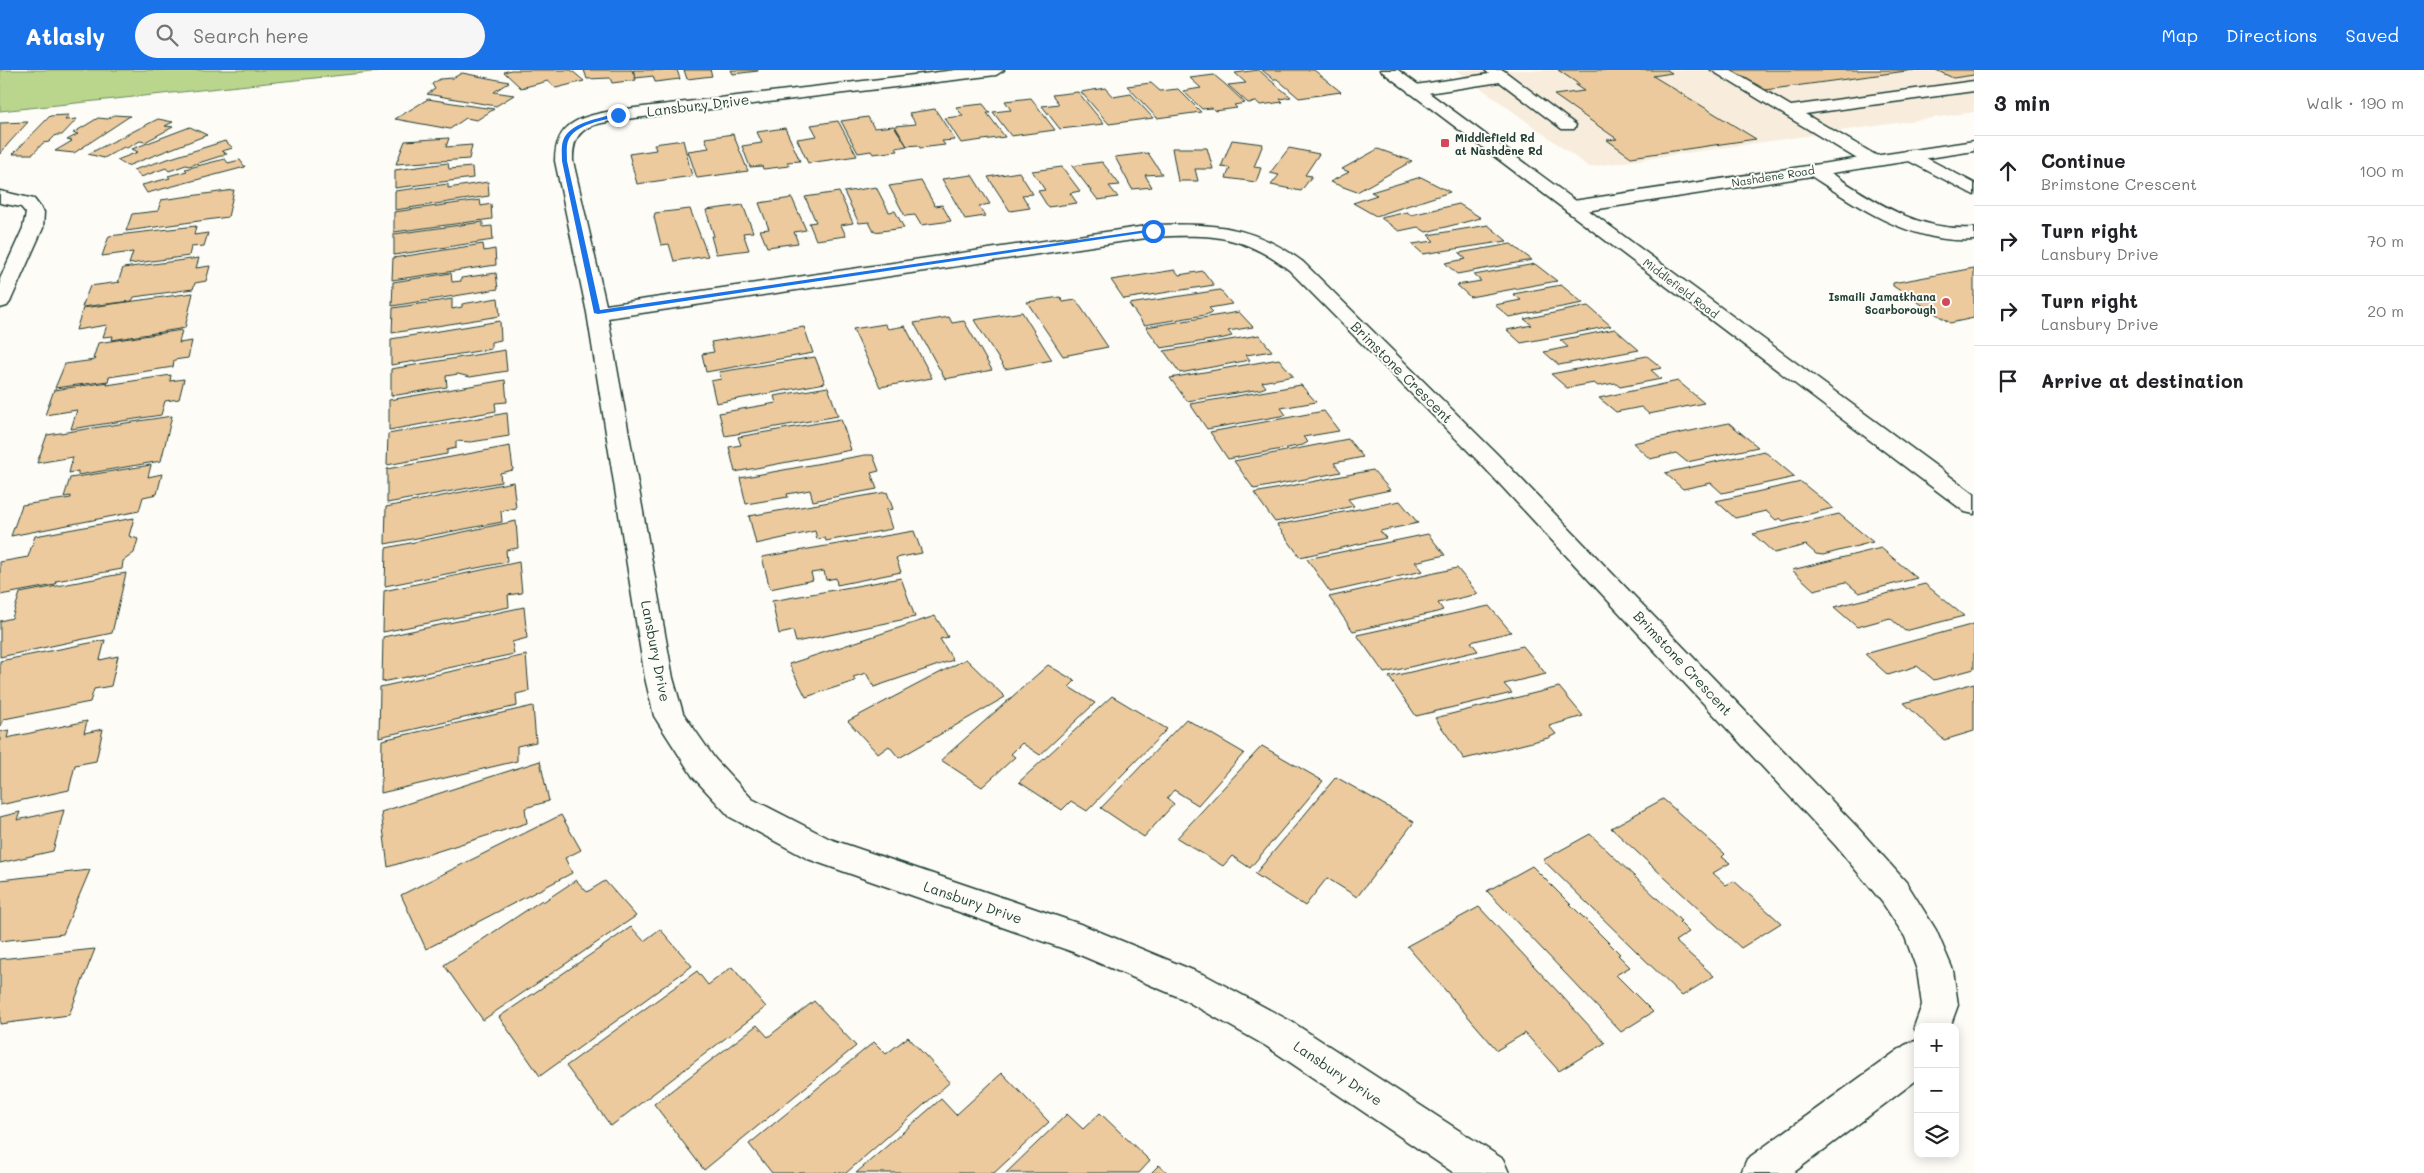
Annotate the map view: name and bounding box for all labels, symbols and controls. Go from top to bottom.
search box [135,13,485,58]
text: Atlasly [25,20,105,51]
icon: search [153,21,181,49]
text: Search here [193,23,309,48]
text: Map [2161,23,2198,47]
text: Directions [2226,23,2318,47]
text: Saved [2346,23,2399,47]
street label: Lansbury Drive [646,89,750,121]
text: 3 min [1994,89,2050,116]
text: Walk · 190 m [2306,92,2404,113]
route end [607,104,630,127]
place label: Middlefield Rd at Nashdene Rd [1455,130,1543,158]
marker: Middlefield Rd at Nashdene Rd [1439,137,1451,149]
text: Continue [2041,148,2126,173]
icon: ahead [1994,157,2022,185]
text: 100 m [2359,160,2404,181]
street label: Nashdene Road [1730,162,1816,190]
text: Brimstone Crescent [2041,173,2197,194]
text: Turn right [2041,218,2138,243]
route start [1142,220,1165,243]
icon: right [1994,227,2022,255]
text: 70 m [2367,230,2404,251]
text: Lansbury Drive [2041,243,2159,264]
street label: Middlefield Road [1640,255,1722,321]
text: Turn right [2041,288,2138,313]
place label: Ismaili Jamatkhana Scarborough [1828,289,1936,317]
marker: Ismaili Jamatkhana Scarborough [1940,296,1952,308]
icon: right [1994,297,2022,325]
text: 20 m [2367,300,2404,321]
text: Lansbury Drive [2041,313,2159,334]
street label: Brimstone Crescent [1347,317,1457,427]
icon: arrive [1994,367,2022,395]
text: Arrive at destination [2041,368,2244,393]
street label: Lansbury Drive [637,599,675,703]
street label: Brimstone Crescent [1629,607,1737,719]
street label: Lansbury Drive [921,876,1025,928]
map controls [1914,1023,1959,1158]
button: + [1914,1023,1959,1068]
street label: Lansbury Drive [1290,1036,1386,1110]
button: − [1914,1068,1959,1113]
button: layers [1914,1113,1959,1158]

